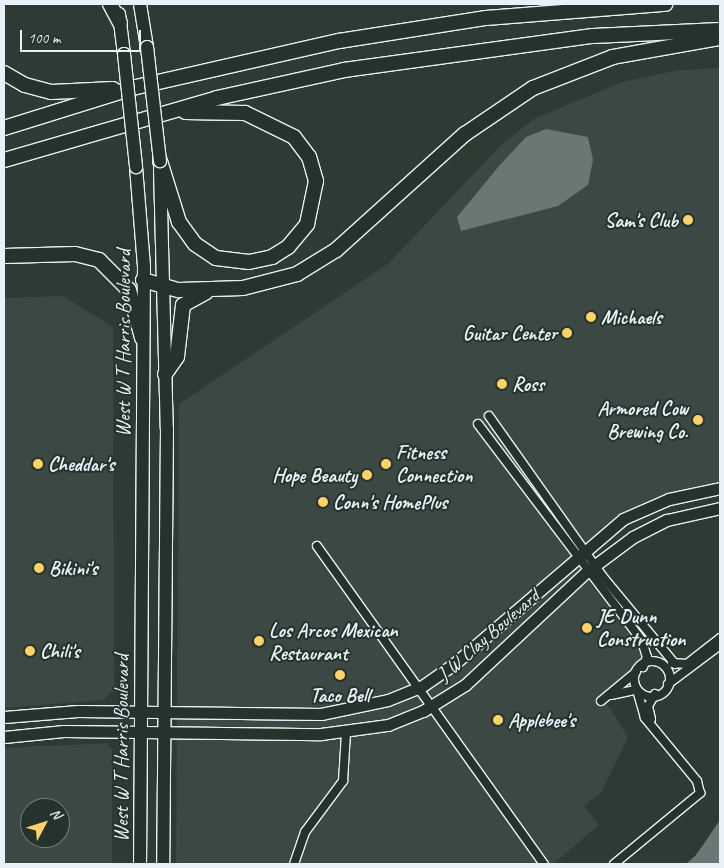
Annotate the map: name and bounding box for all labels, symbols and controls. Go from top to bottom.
scale bar [22,20,144,52]
text: 100 m [28,29,60,48]
place label: Sam's Club [604,208,678,232]
marker: Sam's Club [682,214,694,226]
street label: West W T Harris Boulevard [111,249,135,437]
place label: Michaels [601,305,662,329]
marker: Michaels [585,311,597,323]
place label: Guitar Center [463,321,557,345]
marker: Guitar Center [561,327,573,339]
place label: Ross [512,372,544,396]
marker: Ross [496,378,508,390]
place label: Armored Cow Brewing Co. [598,396,688,443]
marker: Armored Cow Brewing Co. [692,414,704,426]
place label: Fitness Connection [396,440,472,487]
place label: Cheddar's [48,452,114,476]
marker: Cheddar's [32,458,44,470]
marker: Fitness Connection [380,458,392,470]
place label: Hope Beauty [273,463,357,487]
marker: Hope Beauty [361,469,373,481]
place label: Conn's HomePlus [333,490,446,514]
marker: Conn's HomePlus [317,496,329,508]
place label: Bikini's [49,556,97,580]
marker: Bikini's [33,562,45,574]
street label: J W Clay Boulevard [432,584,544,686]
place label: JE Dunn Construction [597,604,685,651]
place label: Los Arcos Mexican Restaurant [269,618,397,665]
marker: JE Dunn Construction [581,622,593,634]
marker: Los Arcos Mexican Restaurant [253,635,265,647]
place label: Chili's [40,639,80,663]
marker: Chili's [24,645,36,657]
street label: West W T Harris Boulevard [109,654,133,842]
marker: Taco Bell [334,669,346,681]
place label: Taco Bell [310,683,370,707]
place label: Applebee's [508,708,575,732]
marker: Applebee's [492,714,504,726]
north arrow [20,798,70,848]
text: N [47,805,65,822]

